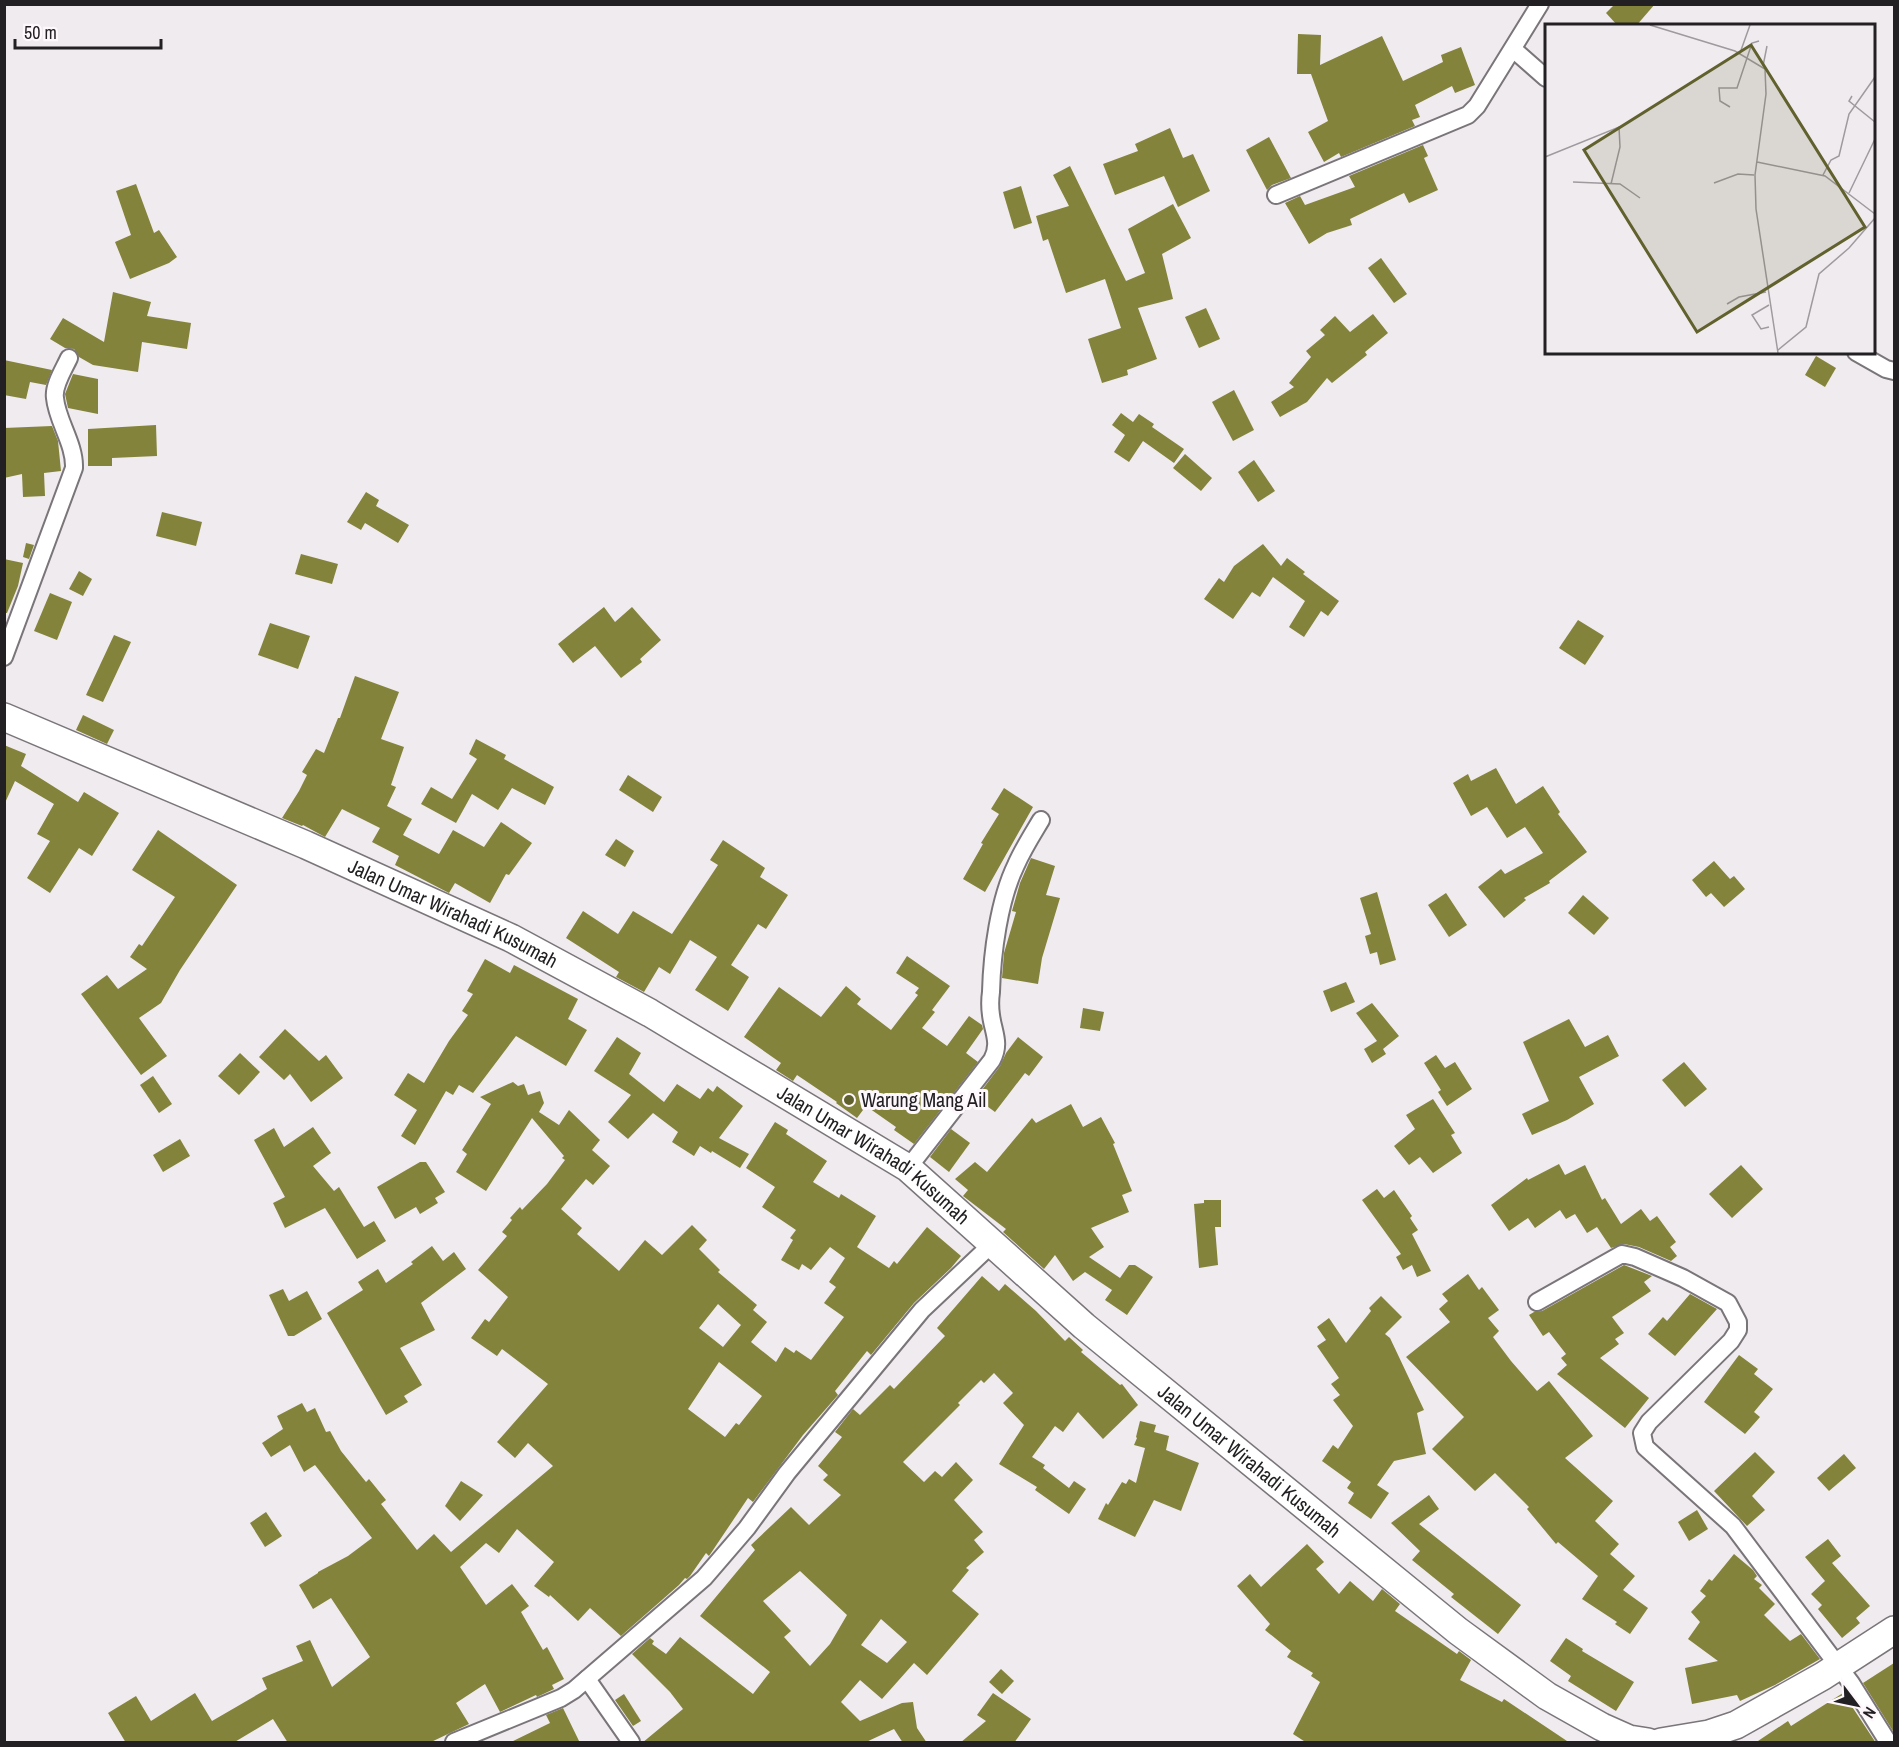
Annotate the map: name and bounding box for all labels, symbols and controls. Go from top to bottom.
scale bar [15,12,160,50]
text: 50 m [24,20,57,45]
inset map [1545,24,1875,354]
street label: Jalan Umar Wirahadi Kusumah [344,852,563,974]
street label: Jalan Umar Wirahadi Kusumah [772,1078,976,1230]
place label: Warung Mang Ail [861,1086,986,1113]
marker: Warung Mang Ail [842,1093,856,1107]
street label: Jalan Umar Wirahadi Kusumah [1152,1378,1347,1543]
north arrow [1827,1675,1887,1735]
text: N [1858,1703,1882,1723]

